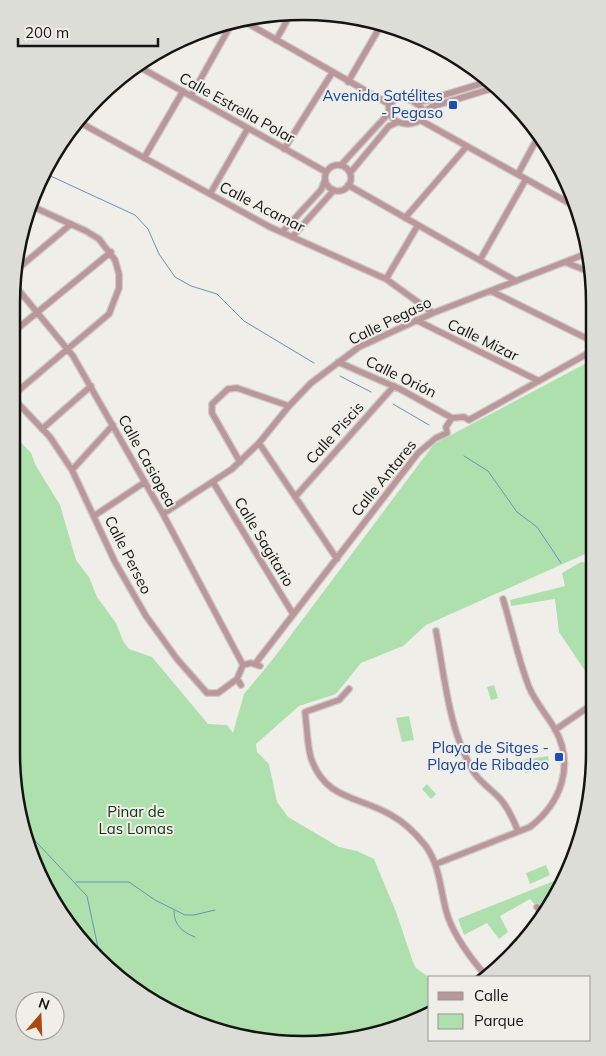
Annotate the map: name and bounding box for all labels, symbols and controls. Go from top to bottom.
scale bar [18,15,158,47]
text: 200 m [25,23,69,42]
street label: Calle Estrella Polar [176,68,299,147]
place label: Avenida Satélites - Pegaso [322,86,443,122]
marker: Avenida Satélites - Pegaso [447,99,459,111]
street label: Calle Acamar [216,177,309,236]
street label: Calle Pegaso [345,292,434,349]
street label: Calle Mizar [445,314,522,365]
street label: Calle Orión [363,351,440,402]
street label: Calle Piscis [302,398,368,468]
street label: Calle Casiopea [114,411,181,510]
street label: Calle Antares [347,435,420,520]
street label: Calle Sagitario [230,494,299,590]
street label: Calle Perseo [101,512,156,597]
place label: Playa de Sitges - Playa de Ribadeo [427,738,549,774]
marker: Playa de Sitges - Playa de Ribadeo [553,751,565,763]
park label: Pinar de Las Lomas [99,802,173,838]
legend [428,976,591,1041]
text: Calle [474,986,508,1005]
north arrow [15,991,65,1041]
text: N [36,993,52,1014]
text: Parque [474,1011,524,1030]

